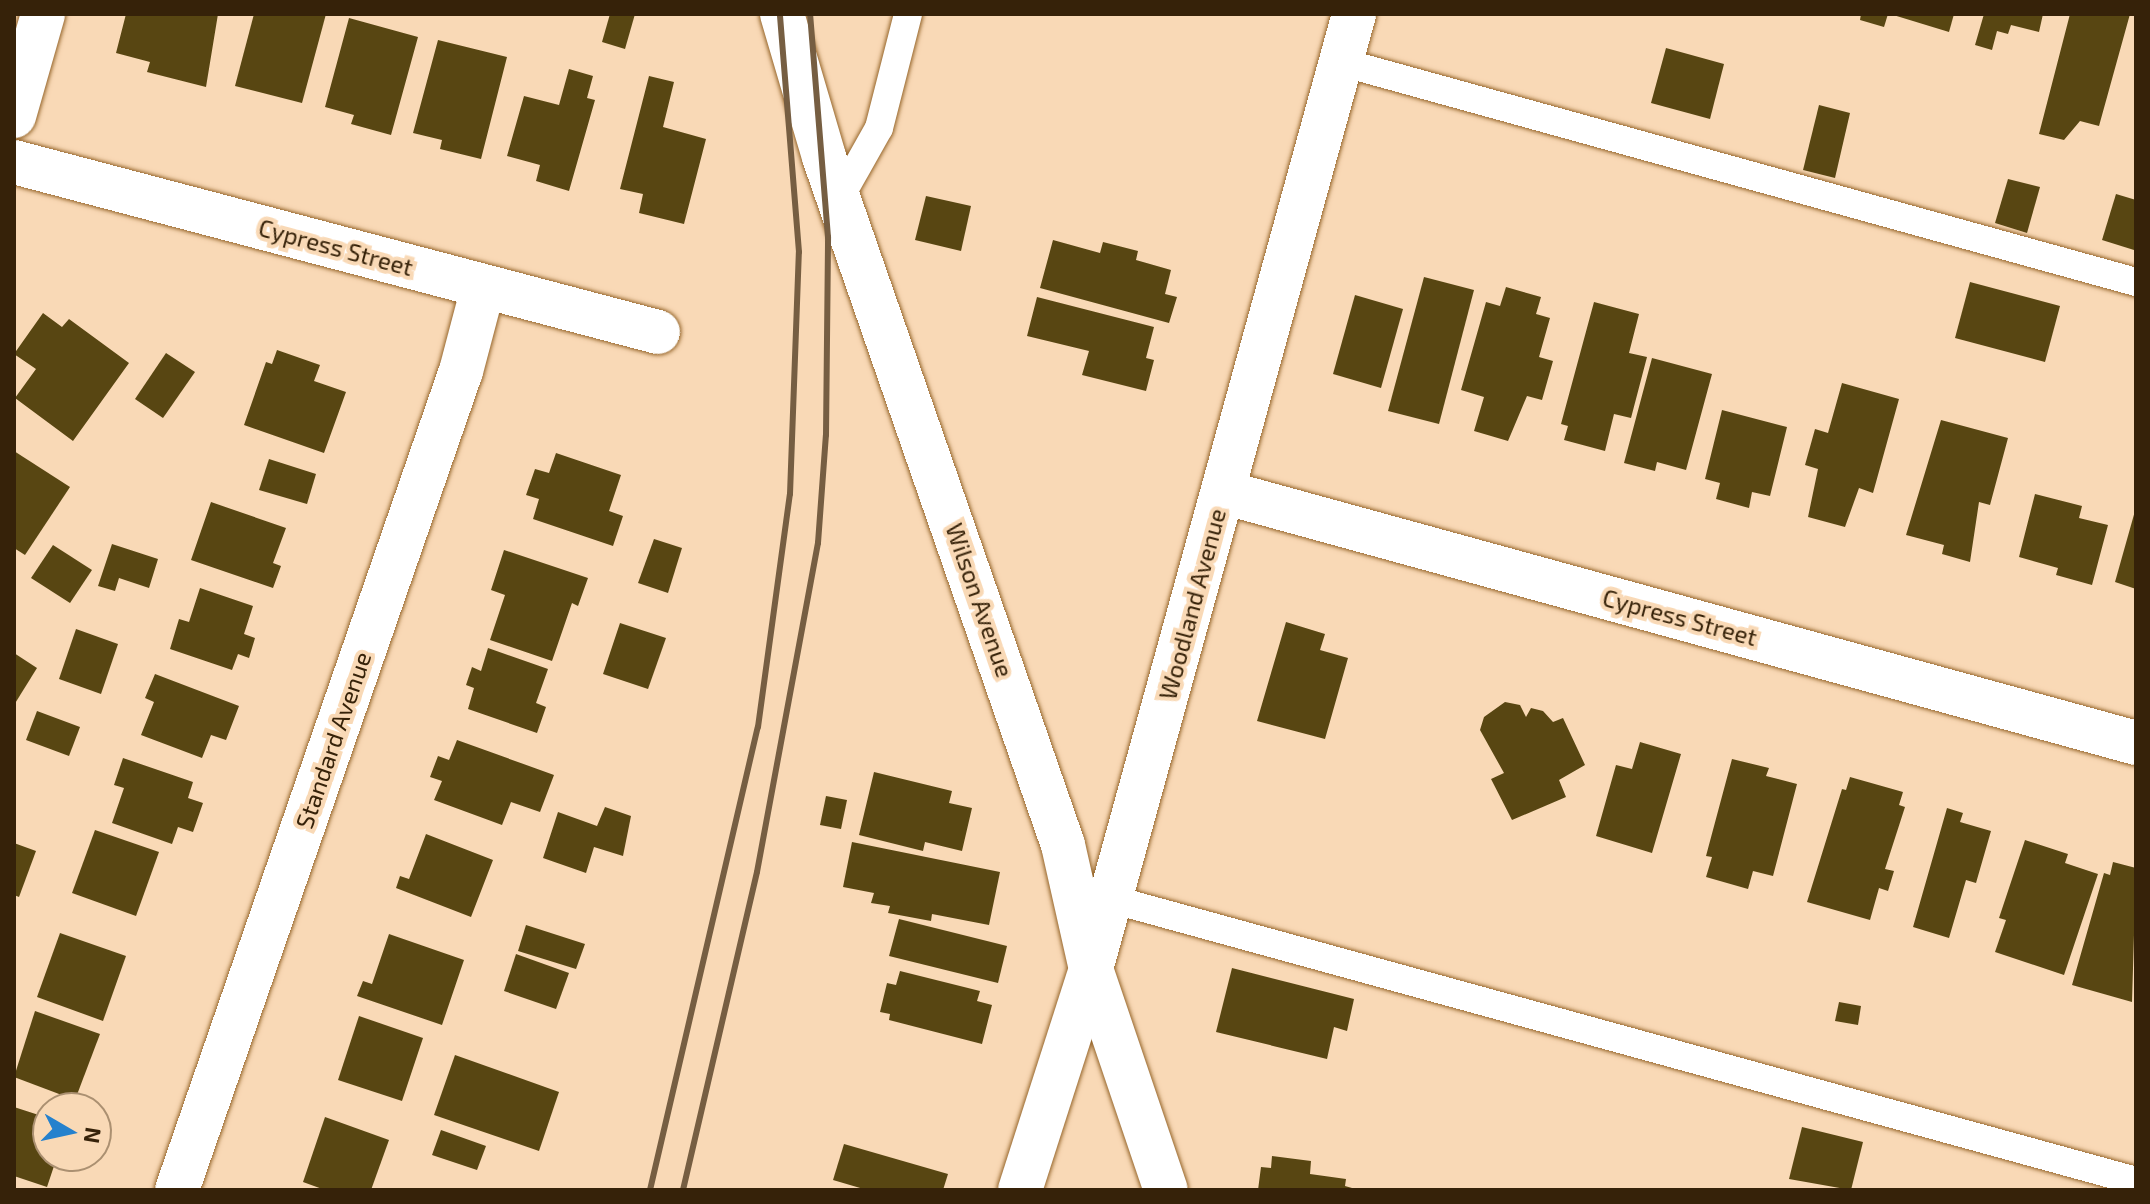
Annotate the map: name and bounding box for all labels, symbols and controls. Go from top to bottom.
street label: Cypress Street [256,213,416,281]
street label: Woodland Avenue [1153,505,1231,703]
street label: Wilson Avenue [940,519,1020,681]
street label: Cypress Street [1600,583,1760,651]
street label: Standard Avenue [289,648,377,832]
north arrow [32,1092,112,1172]
text: N [80,1126,108,1145]

